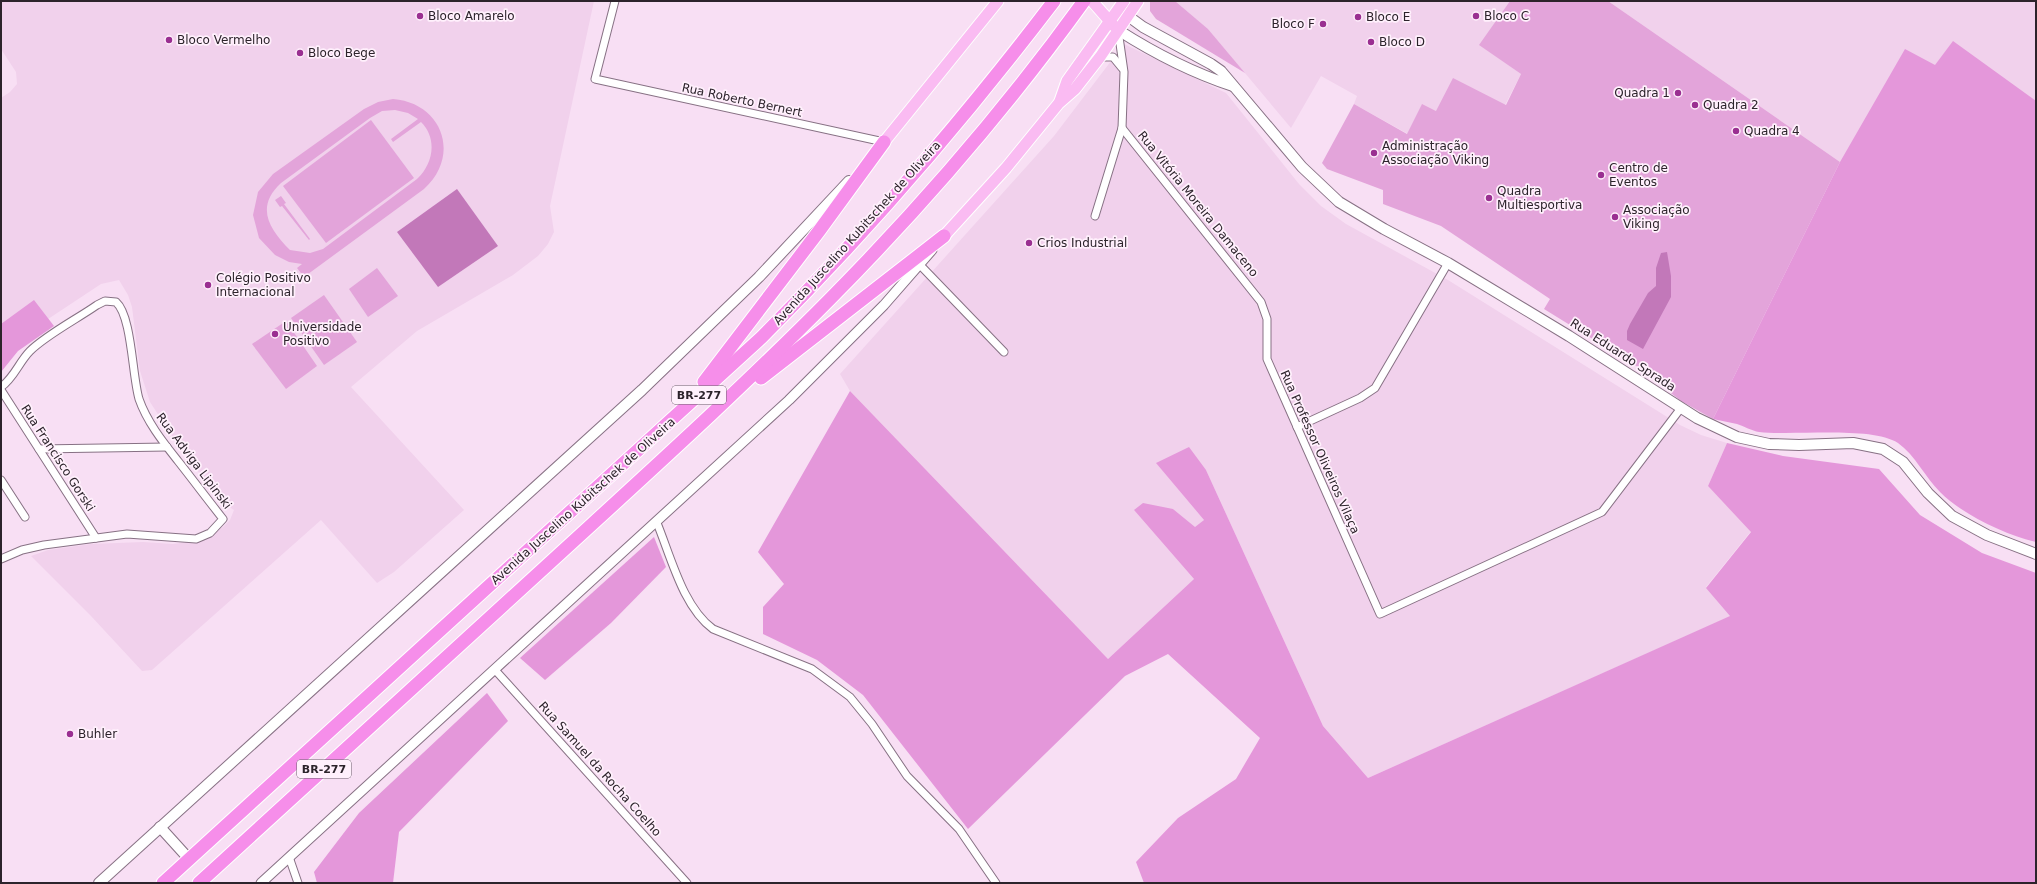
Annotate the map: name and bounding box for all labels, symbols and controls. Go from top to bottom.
place label: Bloco Amarelo [428,9,515,23]
place label: Bloco C [1484,9,1529,23]
place label: Bloco E [1366,10,1410,24]
marker: Bloco Amarelo [415,11,425,21]
marker: Bloco C [1471,11,1481,21]
marker: Bloco E [1353,12,1363,22]
place label: Bloco F [1271,17,1315,31]
marker: Bloco F [1318,19,1328,29]
place label: Bloco Vermelho [177,33,270,47]
marker: Bloco Vermelho [164,35,174,45]
place label: Bloco D [1379,35,1425,49]
marker: Bloco D [1366,37,1376,47]
place label: Bloco Bege [308,46,375,60]
marker: Bloco Bege [295,48,305,58]
street label: Rua Roberto Bernert [681,80,804,120]
place label: Quadra 1 [1614,86,1670,100]
marker: Quadra 1 [1673,88,1683,98]
place label: Quadra 2 [1703,98,1759,112]
marker: Quadra 2 [1690,100,1700,110]
place label: Quadra 4 [1744,124,1800,138]
marker: Quadra 4 [1731,126,1741,136]
street label: Rua Vitória Moreira Damaceno [1135,128,1261,280]
street label: Avenida Juscelino Kubitschek de Oliveira [771,138,943,328]
place label: Administração Associação Viking [1382,139,1489,167]
marker: Administração Associação Viking [1369,148,1379,158]
place label: Centro de Eventos [1609,161,1668,189]
marker: Centro de Eventos [1596,170,1606,180]
place label: Quadra Multiesportiva [1497,184,1582,212]
marker: Quadra Multiesportiva [1484,193,1494,203]
place label: Associação Viking [1623,203,1690,231]
marker: Associação Viking [1610,212,1620,222]
place label: Crios Industrial [1037,236,1127,250]
marker: Crios Industrial [1024,238,1034,248]
place label: Colégio Positivo Internacional [216,271,311,299]
marker: Colégio Positivo Internacional [203,280,213,290]
street label: Rua Eduardo Sprada [1568,316,1678,394]
place label: Universidade Positivo [283,320,362,348]
marker: Universidade Positivo [270,329,280,339]
street label: Rua Professor Oliveiros Vilaça [1277,368,1363,536]
road number: BR-277 [672,386,726,404]
street label: Rua Francisco Gorski [18,402,98,514]
street label: Rua Adviga Lipinski [153,410,235,512]
street label: Avenida Juscelino Kubitschek de Oliveira [488,415,678,587]
street label: Rua Samuel da Rocha Coelho [536,699,664,839]
place label: Buhler [78,727,117,741]
marker: Buhler [65,729,75,739]
road number: BR-277 [297,760,351,778]

